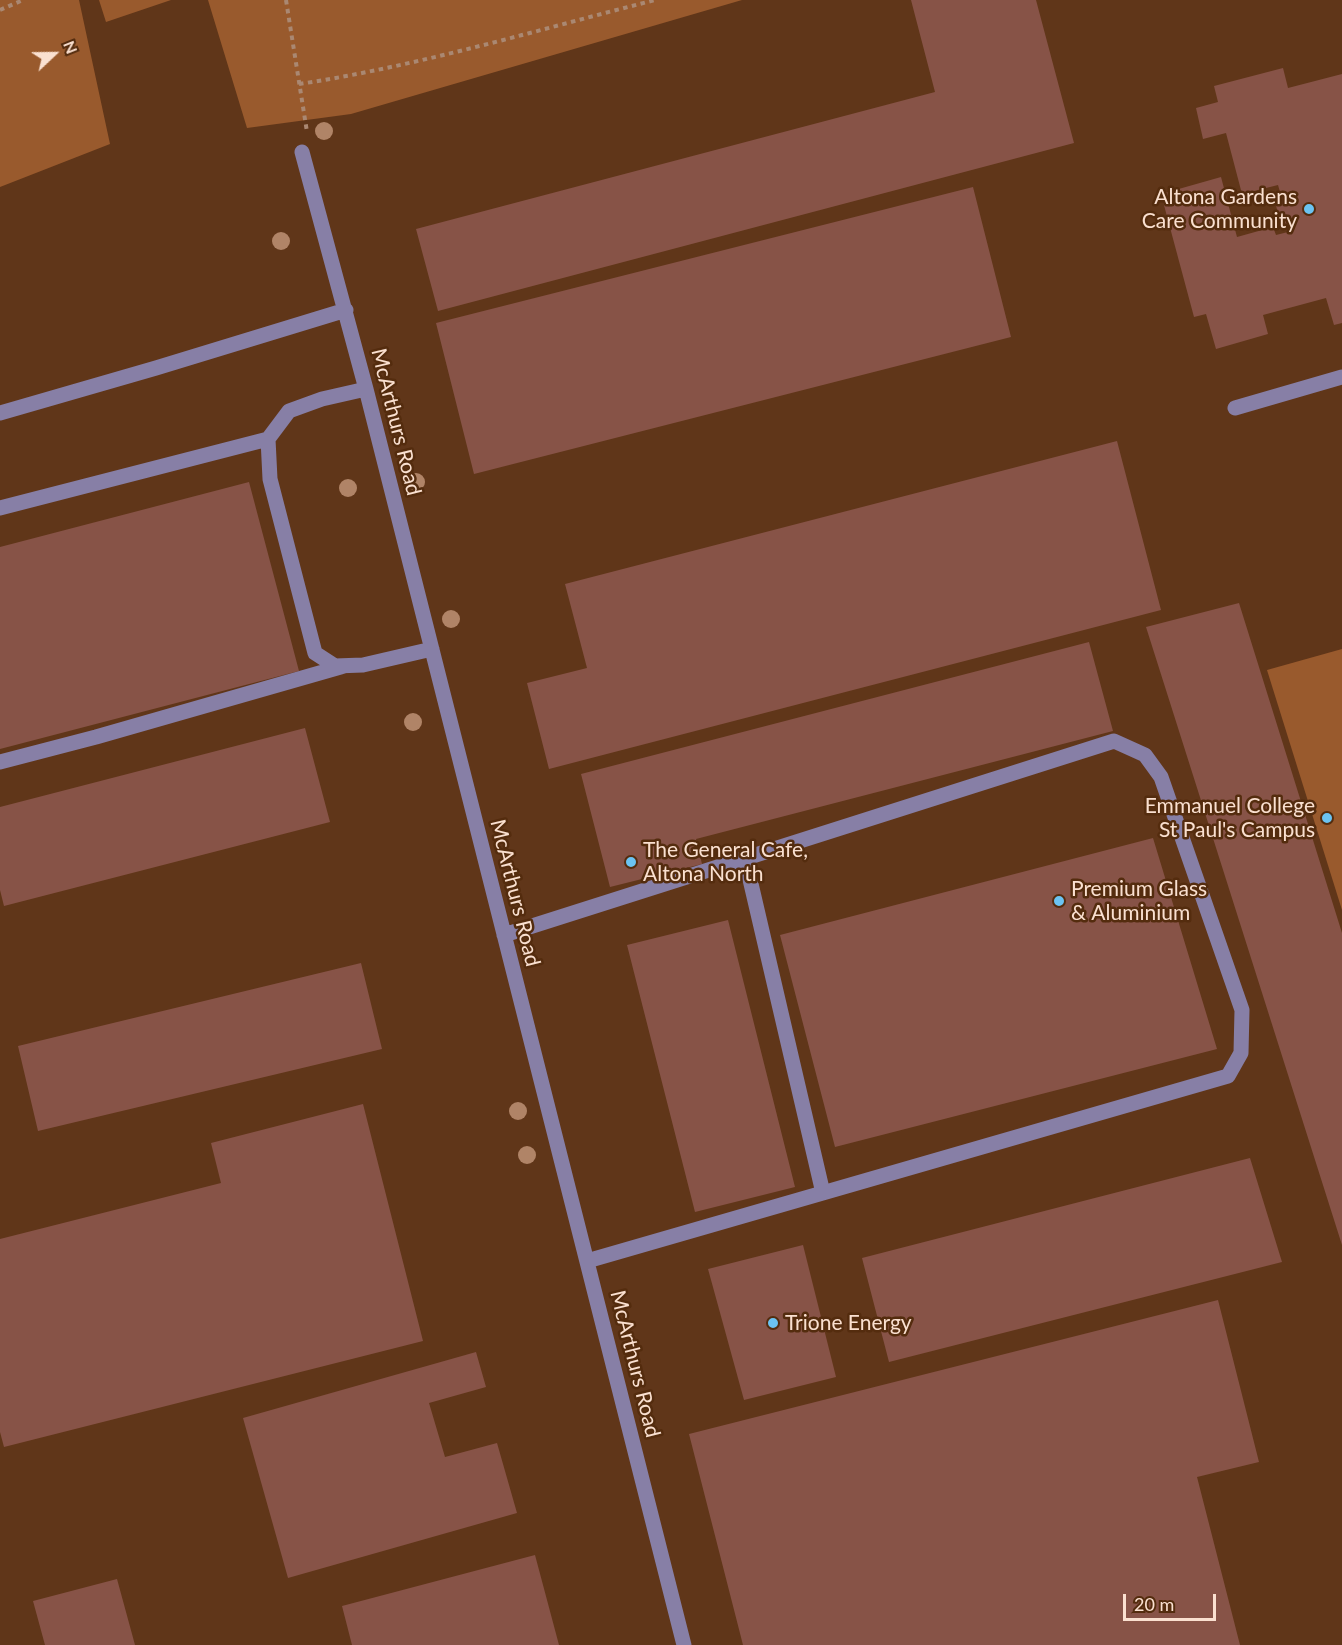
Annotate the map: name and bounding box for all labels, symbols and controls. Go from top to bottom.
north arrow [24,24,84,84]
text: N [60,38,82,56]
place label: Altona Gardens Care Community [1142,184,1297,234]
marker: Altona Gardens Care Community [1302,202,1316,216]
street label: McArthurs Road [366,346,426,498]
place label: Emmanuel College St Paul's Campus [1145,793,1315,843]
marker: Emmanuel College St Paul's Campus [1320,811,1334,825]
street label: McArthurs Road [485,817,545,969]
place label: The General Cafe, Altona North [643,837,808,887]
marker: The General Cafe, Altona North [624,855,638,869]
place label: Premium Glass & Aluminium [1071,876,1207,926]
marker: Premium Glass & Aluminium [1052,894,1066,908]
street label: McArthurs Road [605,1288,665,1440]
place label: Trione Energy [785,1310,912,1336]
marker: Trione Energy [766,1316,780,1330]
scale bar [1126,1582,1219,1620]
text: 20 m [1134,1593,1174,1615]

